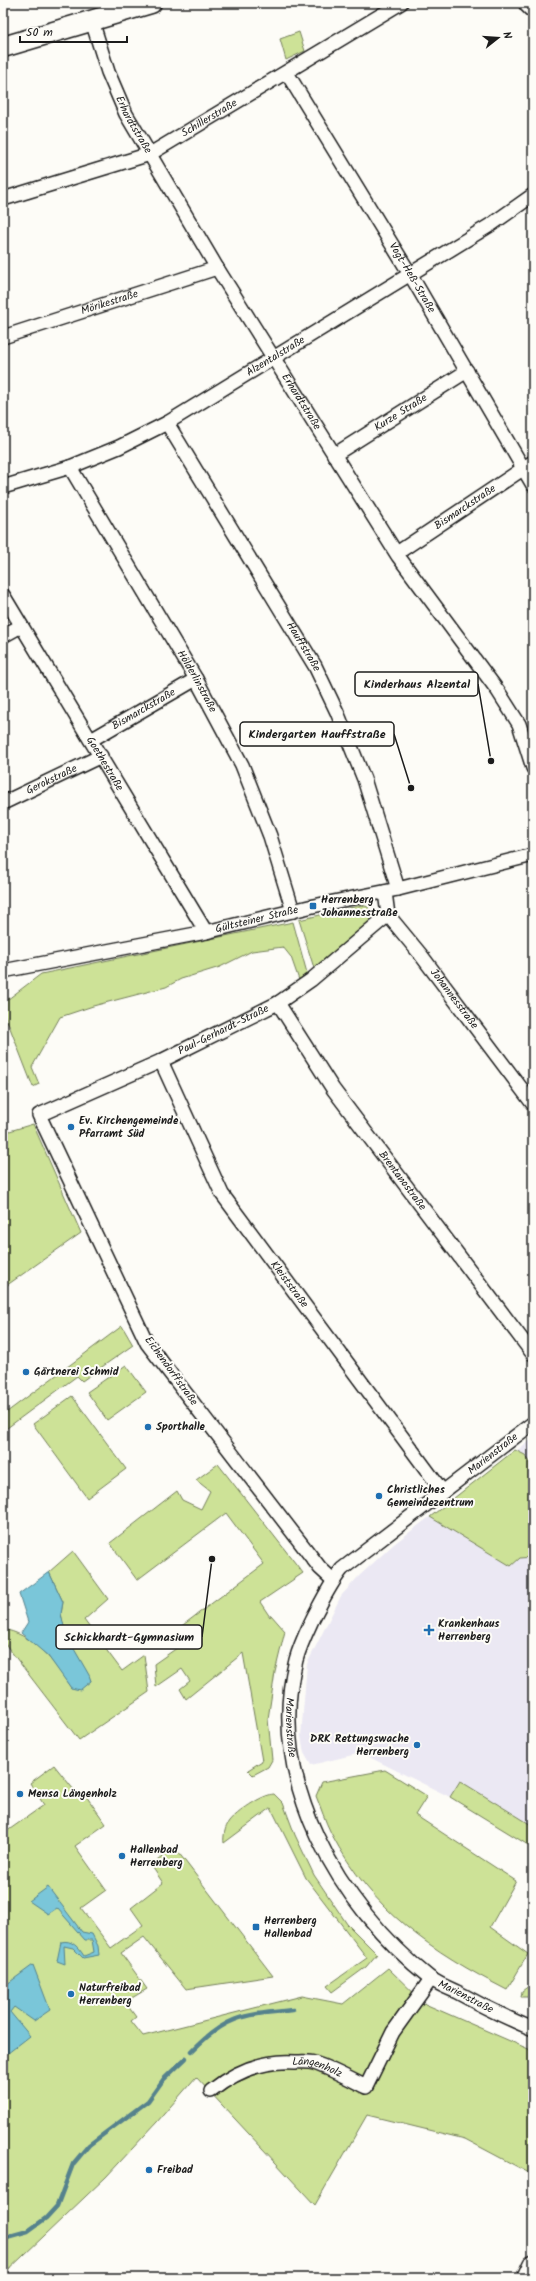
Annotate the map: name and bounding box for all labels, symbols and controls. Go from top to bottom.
scale bar [20,18,127,44]
north arrow [478,18,518,58]
text: 50 m [26,23,53,42]
text: N [497,29,516,41]
street label: Erhardtstraße [110,93,157,157]
street label: Schillerstraße [178,94,241,142]
street label: Vogt-Heß-Straße [384,239,440,317]
street label: Mörikestraße [79,285,141,320]
street label: Alzentalstraße [243,331,309,381]
street label: Erhardtstraße [276,370,326,434]
street label: Kurze Straße [371,389,431,436]
street label: Bismarckstraße [431,480,500,535]
street label: Hauffstraße [281,618,325,675]
street label: Hölderlinstraße [172,647,221,716]
callout: Kinderhaus Alzental [355,672,478,696]
text: Kinderhaus Alzental [364,675,471,694]
street label: Bismarckstraße [108,684,179,735]
callout: Kindergarten Hauffstraße [240,722,394,746]
text: Kindergarten Hauffstraße [248,725,386,744]
street label: Goethestraße [81,733,128,795]
street label: Gerokstraße [23,760,80,800]
place label: Herrenberg Johannesstraße [321,891,398,922]
street label: Gültsteiner Straße [214,901,300,938]
marker: Herrenberg Johannesstraße [308,901,318,911]
street label: Johannesstraße [425,965,483,1033]
street label: Paul-Gerhardt-Straße [175,1000,272,1060]
place label: Ev. Kirchengemeinde Pfarramt Süd [79,1112,179,1143]
marker: Ev. Kirchengemeinde Pfarramt Süd [66,1122,76,1132]
street label: Brentanostraße [374,1147,431,1215]
street label: Kleiststraße [266,1257,313,1312]
street label: Eichendorffstraße [140,1332,202,1410]
place label: Gärtnerei Schmid [34,1363,120,1381]
marker: Gärtnerei Schmid [21,1367,31,1377]
place label: Sporthalle [156,1418,206,1436]
marker: Sporthalle [143,1422,153,1432]
street label: Marienstraße [464,1428,522,1480]
place label: Christliches Gemeindezentrum [387,1481,474,1512]
marker: Christliches Gemeindezentrum [374,1491,384,1501]
place label: Krankenhaus Herrenberg [438,1615,500,1646]
marker: Krankenhaus Herrenberg [423,1624,435,1636]
callout: Schickhardt-Gymnasium [56,1625,202,1649]
text: Schickhardt-Gymnasium [64,1628,194,1647]
street label: Marienstraße [280,1697,301,1759]
place label: DRK Rettungswache Herrenberg [310,1730,410,1761]
marker: DRK Rettungswache Herrenberg [412,1740,422,1750]
place label: Mensa Längenholz [28,1785,117,1803]
marker: Mensa Längenholz [15,1789,25,1799]
place label: Hallenbad Herrenberg [130,1841,183,1872]
marker: Hallenbad Herrenberg [117,1851,127,1861]
place label: Herrenberg Hallenbad [264,1912,317,1943]
marker: Herrenberg Hallenbad [251,1922,261,1932]
street label: Marienstraße [435,1975,496,2019]
place label: Naturfreibad Herrenberg [79,1979,142,2010]
marker: Naturfreibad Herrenberg [66,1989,76,1999]
street label: Längenholz [292,2053,345,2083]
place label: Freibad [157,2161,194,2179]
marker: Freibad [144,2165,154,2175]

